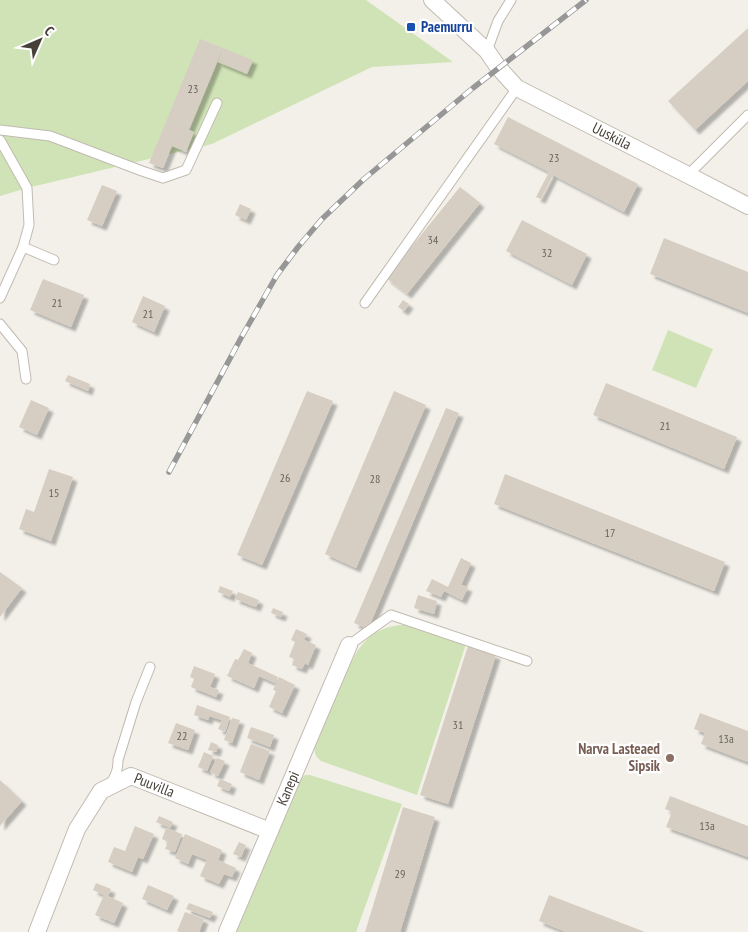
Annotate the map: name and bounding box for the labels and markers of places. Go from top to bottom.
place label: Paemurru [421,17,473,36]
marker: Paemurru [405,21,417,33]
place label: Narva Lasteaed Sipsik [578,739,661,775]
marker: Narva Lasteaed Sipsik [664,752,676,764]

